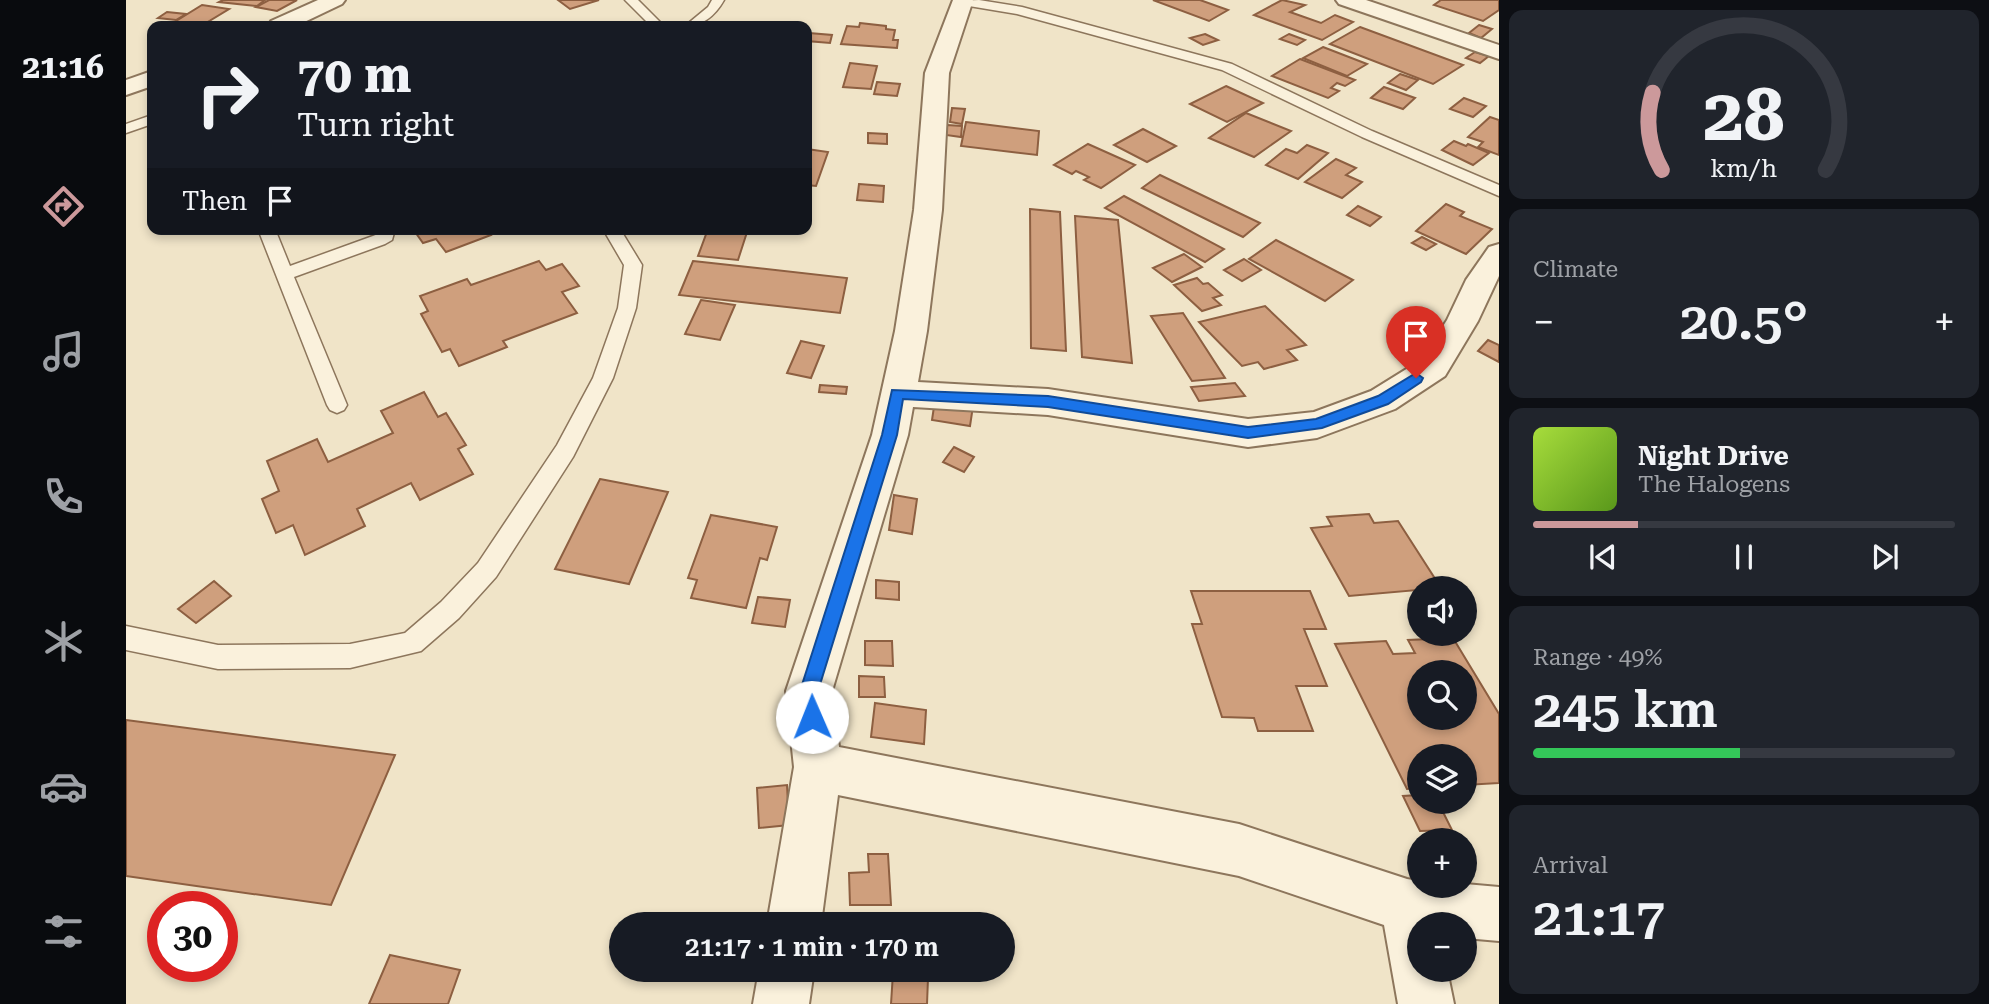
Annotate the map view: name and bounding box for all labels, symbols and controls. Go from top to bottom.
text: 70 m [297,47,412,104]
text: 21:16 [22,48,104,86]
icon: right [182,49,273,140]
text: 28 [1703,74,1785,159]
text: Turn right [297,106,454,144]
text: km/h [1711,154,1777,183]
icon: directions [39,182,88,231]
icon: arrive [261,182,299,220]
text: Then [182,186,247,216]
text: Climate [1533,256,1618,283]
text: 20.5° [1680,291,1808,352]
text: − [1533,300,1554,344]
text: + [1934,300,1955,344]
pin [1386,306,1446,378]
icon: arrive [1397,317,1435,355]
icon: music [39,327,88,376]
text: Night Drive [1638,441,1789,471]
text: The Halogens [1638,471,1790,498]
icon: phone [39,472,88,521]
icon: previous [1584,538,1622,576]
icon: pause [1725,538,1763,576]
icon: next [1866,538,1904,576]
map controls [1407,576,1477,982]
button: sound [1407,576,1477,646]
icon: climate [39,617,88,666]
text: Range · 49% [1533,644,1662,671]
button: search [1407,660,1477,730]
text: 245 km [1533,679,1718,740]
position arrow [775,680,849,754]
button: layers [1407,744,1477,814]
icon: car [39,762,88,811]
button: + [1407,828,1477,898]
text: Arrival [1533,852,1608,879]
text: 21:17 [1533,887,1665,948]
speed limit sign: 30 [147,891,238,982]
icon: filters [39,907,88,956]
button: − [1407,912,1477,982]
text: 21:17 · 1 min · 170 m [685,932,939,962]

